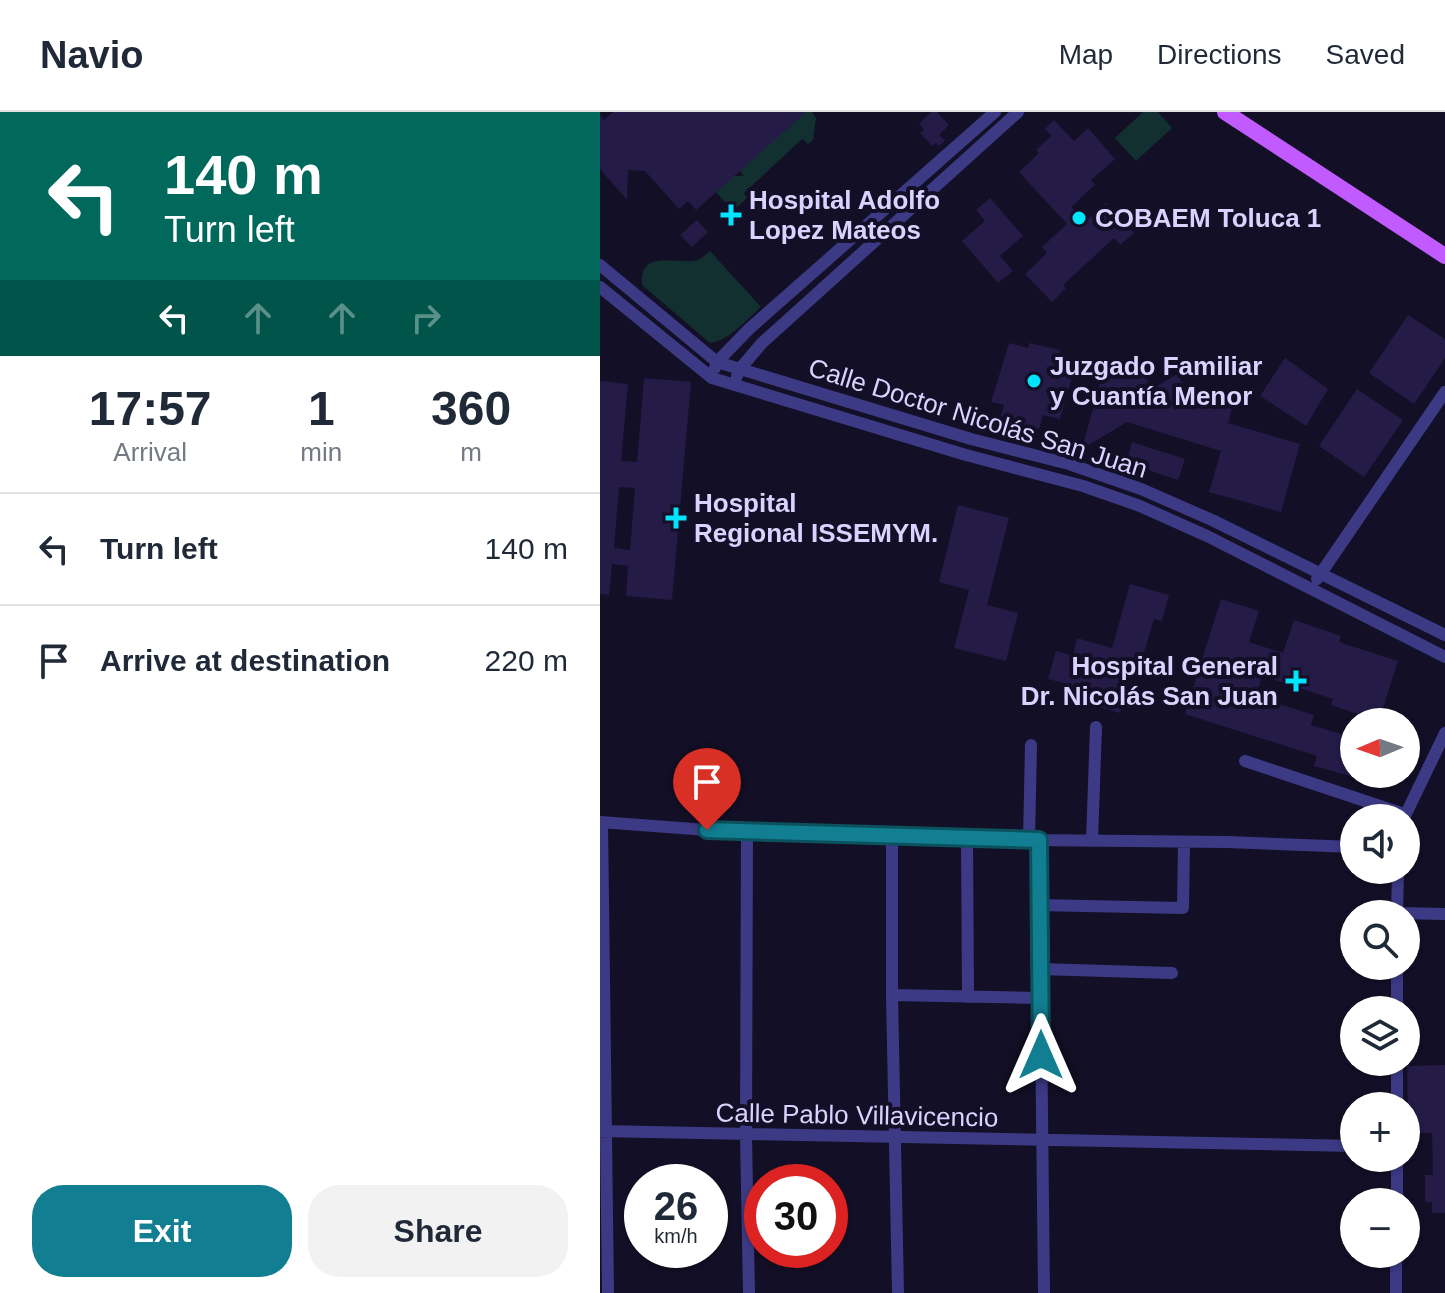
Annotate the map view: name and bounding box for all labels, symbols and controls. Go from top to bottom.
text: Navio [40,34,143,76]
text: Map [1059,39,1113,70]
text: Directions [1157,39,1282,70]
text: Saved [1326,39,1405,70]
text: 140 m [164,143,323,206]
icon: left [32,144,136,248]
place label: Hospital Adolfo Lopez Mateos [749,185,940,245]
place label: COBAEM Toluca 1 [1095,203,1321,233]
marker: Hospital Adolfo Lopez Mateos [720,204,742,226]
text: Turn left [164,209,295,250]
marker: COBAEM Toluca 1 [1070,209,1088,227]
icon: left [152,296,196,340]
icon: ahead [236,296,280,340]
icon: ahead [320,296,364,340]
icon: right [404,296,448,340]
place label: Juzgado Familiar y Cuantía Menor [1050,351,1262,411]
street label: Calle Doctor Nicolás San Juan [805,352,1151,484]
marker: Juzgado Familiar y Cuantía Menor [1025,372,1043,390]
text: 17:57 [89,382,212,435]
text: 1 [308,382,335,435]
text: 360 [431,382,511,435]
text: Arrival [113,437,187,467]
text: min [300,437,342,467]
text: m [460,437,482,467]
place label: Hospital Regional ISSEMYM. [694,488,938,548]
marker: Hospital Regional ISSEMYM. [665,507,687,529]
icon: left [32,527,76,571]
text: Turn left [100,532,218,565]
text: 140 m [485,532,568,565]
icon: arrive [32,639,76,683]
text: Arrive at destination [100,644,390,677]
text: 220 m [485,644,568,677]
place label: Hospital General Dr. Nicolás San Juan [1021,651,1278,711]
marker: Hospital General Dr. Nicolás San Juan [1285,670,1307,692]
north arrow [1340,708,1420,788]
map controls [1340,708,1420,1268]
pin [673,748,741,830]
icon: arrive [685,760,729,804]
button: sound [1340,804,1420,884]
button: search [1340,900,1420,980]
button: layers [1340,996,1420,1076]
position arrow [999,1013,1083,1097]
button: + [1340,1092,1420,1172]
street label: Calle Pablo Villavicencio [715,1098,999,1132]
speed limit sign: 30 [744,1164,848,1268]
text: 26 [654,1184,698,1228]
button: Exit [32,1185,292,1277]
button: Share [308,1185,568,1277]
button: − [1340,1188,1420,1268]
text: km/h [654,1225,698,1247]

